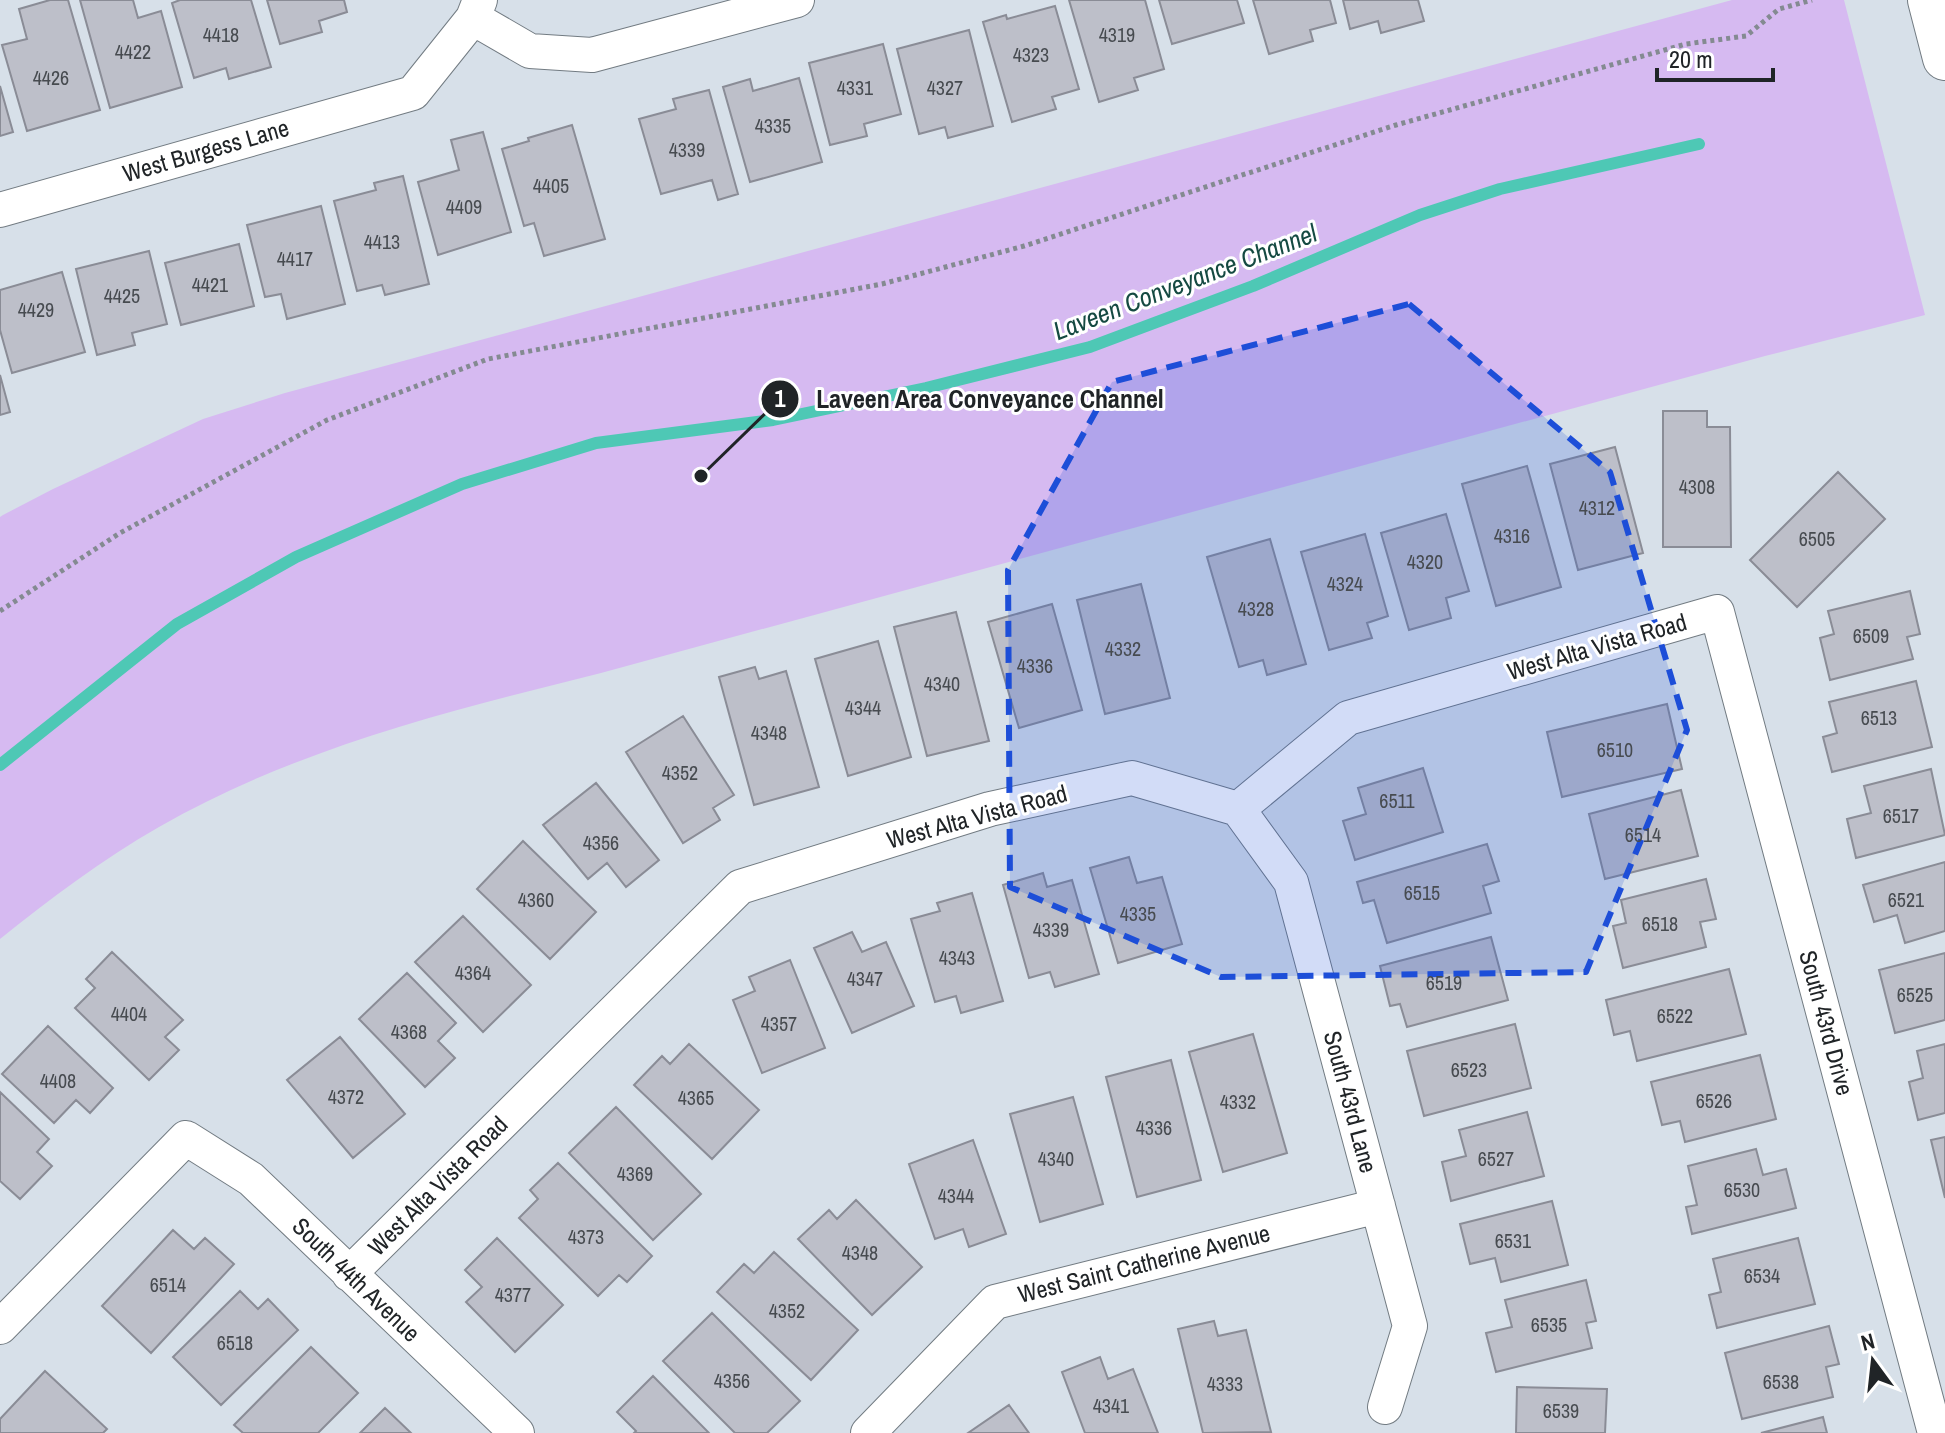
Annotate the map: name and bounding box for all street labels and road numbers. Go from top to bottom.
street label: West Burgess Lane [119,111,293,189]
street label: West Alta Vista Road [1503,605,1690,687]
street label: West Alta Vista Road [883,777,1070,855]
street label: South 43rd Drive [1792,947,1862,1099]
street label: South 43rd Lane [1317,1027,1385,1176]
street label: West Alta Vista Road [360,1108,514,1262]
street label: South 44th Avenue [286,1210,428,1348]
street label: West Saint Catherine Avenue [1014,1216,1273,1310]

